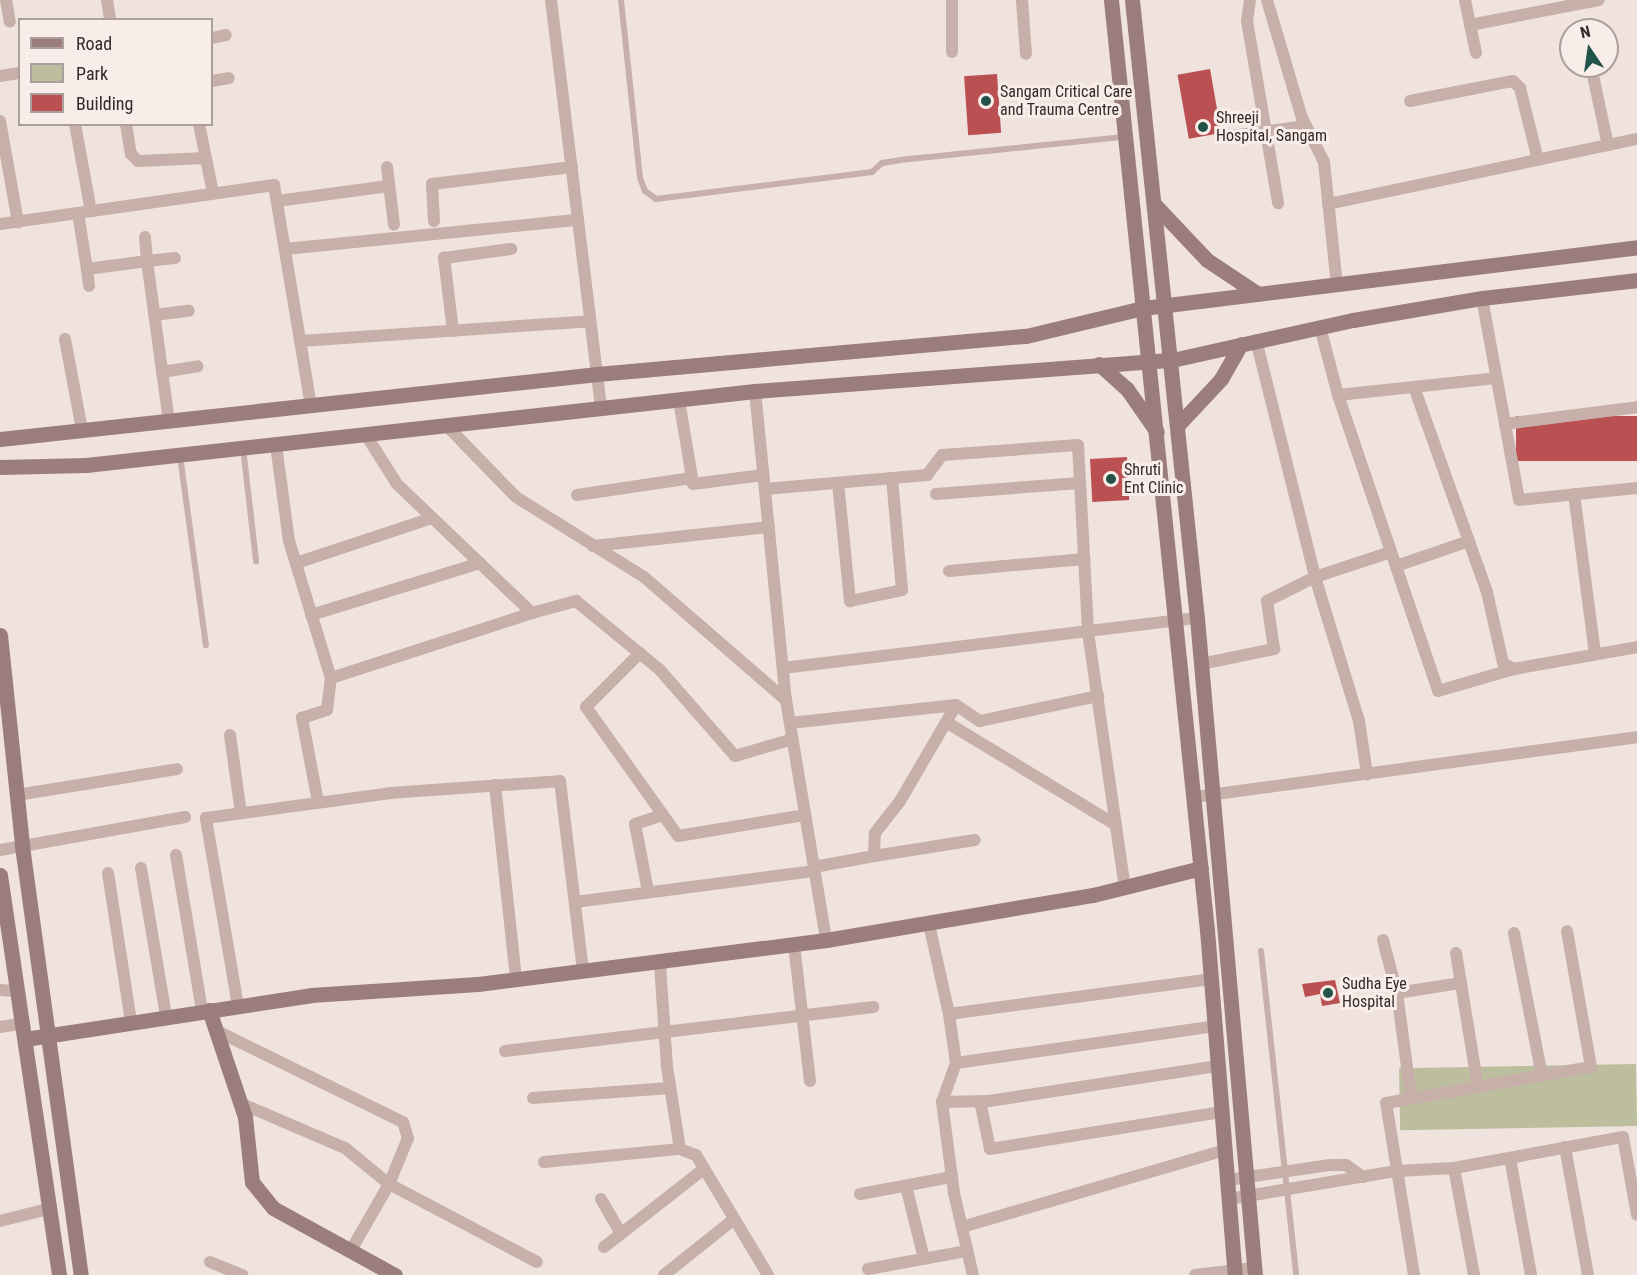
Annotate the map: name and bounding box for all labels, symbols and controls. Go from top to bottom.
legend [18,18,213,126]
north arrow [1559,18,1619,78]
text: N [1578,22,1592,42]
text: Road [76,33,112,54]
text: Park [76,63,108,84]
place label: Sangam Critical Care and Trauma Centre [1000,82,1132,120]
marker: Sangam Critical Care and Trauma Centre [977,92,995,110]
text: Building [76,93,133,114]
place label: Shreeji Hospital, Sangam [1216,108,1327,146]
marker: Shreeji Hospital, Sangam [1194,118,1212,136]
place label: Shruti Ent Clinic [1124,460,1183,498]
marker: Shruti Ent Clinic [1102,470,1120,488]
place label: Sudha Eye Hospital [1342,974,1407,1012]
marker: Sudha Eye Hospital [1319,984,1337,1002]

